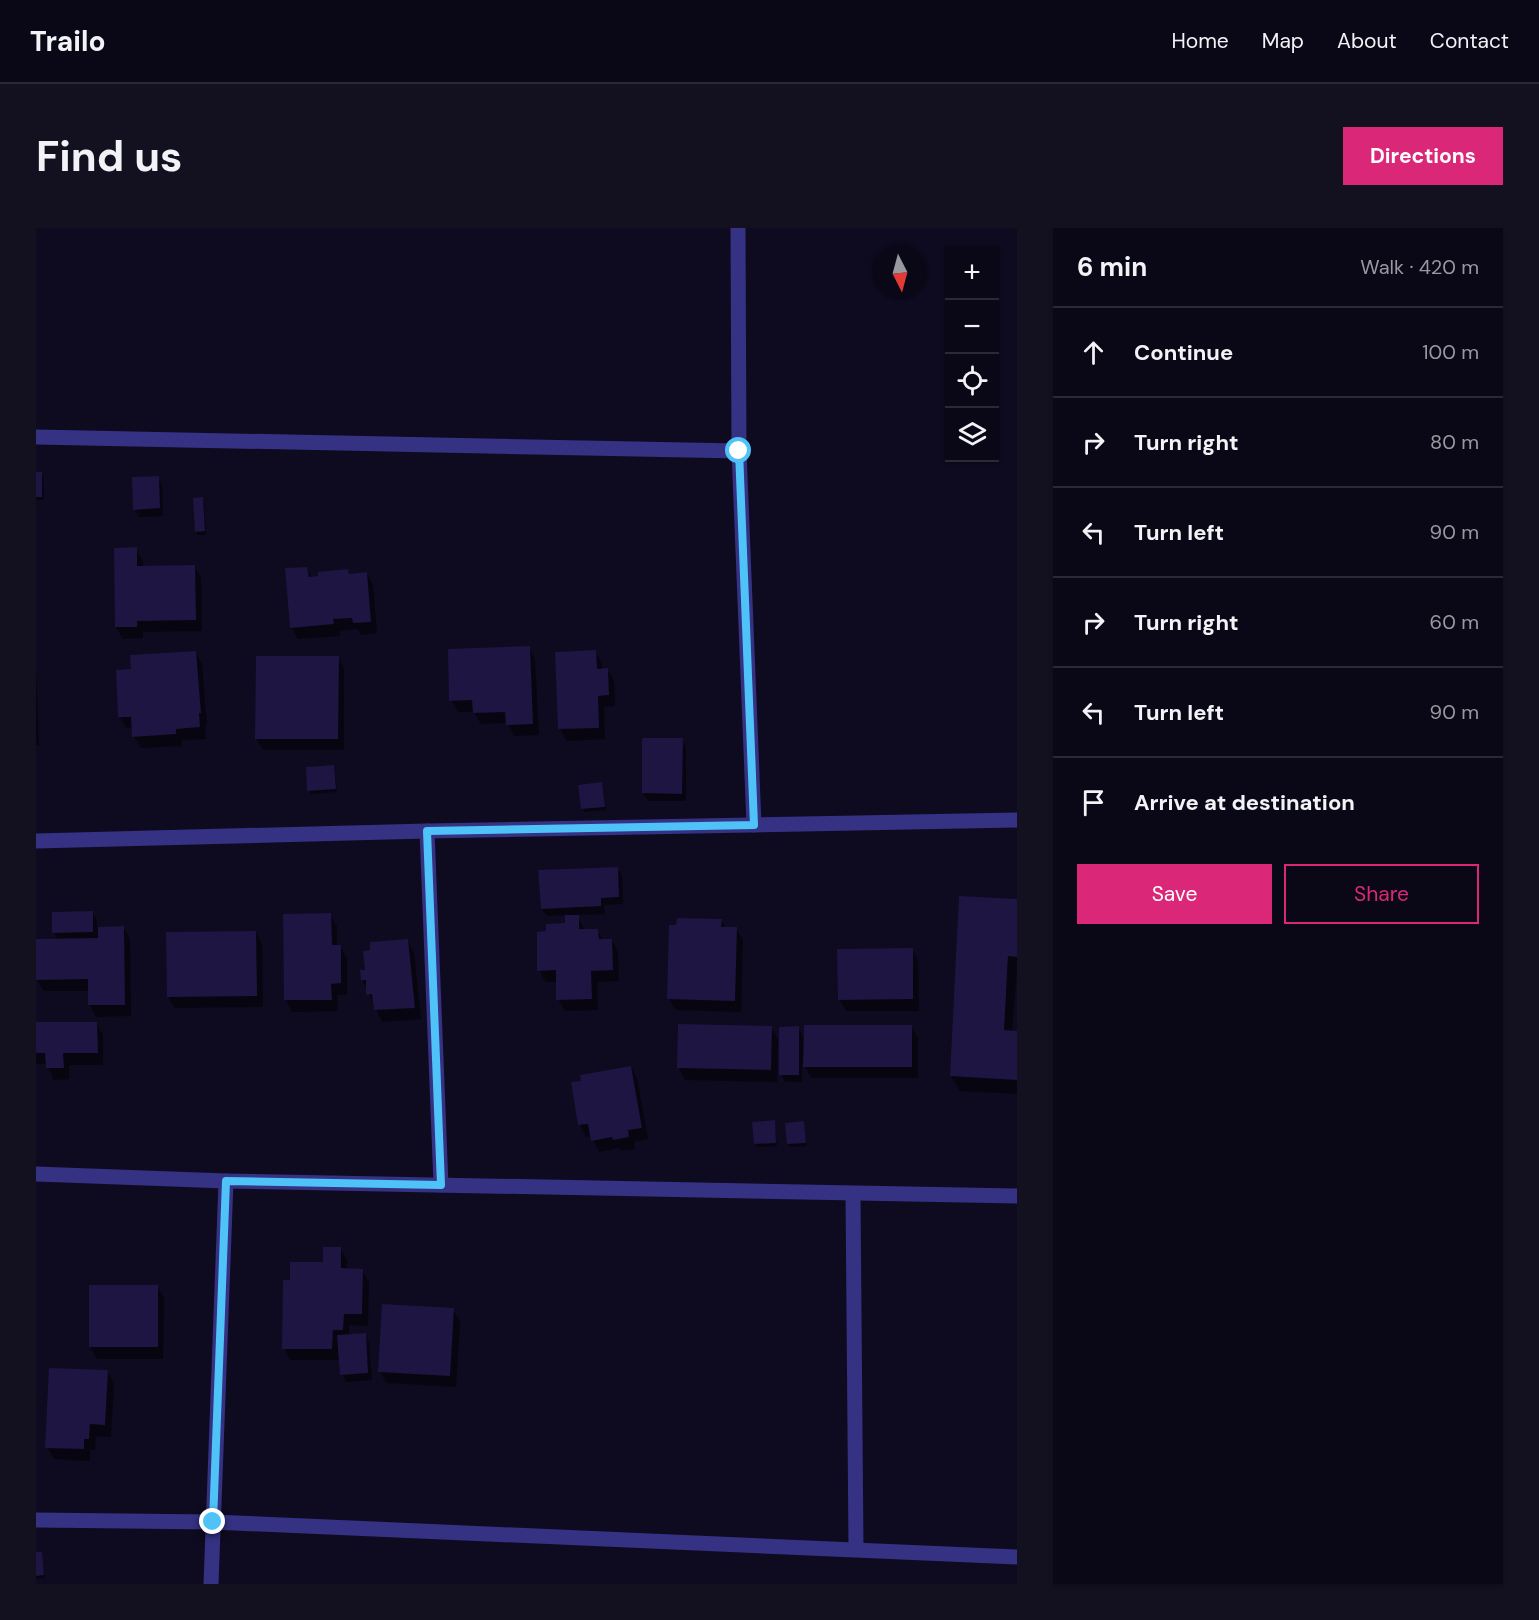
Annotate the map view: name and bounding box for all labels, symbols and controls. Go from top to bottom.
text: Trailo [30,23,106,60]
text: Home [1171,27,1229,55]
text: Map [1262,27,1304,55]
text: About [1337,27,1397,55]
text: Contact [1430,27,1509,55]
button: Directions [1343,127,1503,185]
text: Find us [36,129,182,184]
north arrow [873,246,927,300]
map controls [945,246,999,462]
button: + [945,246,999,300]
text: 6 min [1077,250,1147,284]
text: Walk · 420 m [1360,254,1479,280]
button: − [945,300,999,354]
icon: ahead [1077,336,1110,369]
text: Continue [1134,338,1233,367]
text: 100 m [1422,339,1479,365]
button: locate [945,354,999,408]
button: layers [945,408,999,462]
icon: right [1077,426,1110,459]
text: Turn right [1134,428,1239,457]
text: 80 m [1430,429,1479,455]
route start [725,437,751,463]
icon: left [1077,516,1110,549]
text: Turn left [1134,518,1224,547]
text: 90 m [1430,519,1479,545]
icon: right [1077,606,1110,639]
text: Turn right [1134,608,1239,637]
text: 60 m [1430,609,1479,635]
icon: left [1077,696,1110,729]
text: Turn left [1134,698,1224,727]
text: 90 m [1430,699,1479,725]
icon: arrive [1077,786,1110,819]
text: Arrive at destination [1134,788,1355,817]
button: Save [1077,864,1272,924]
button: Share [1284,864,1479,924]
route end [199,1508,225,1534]

